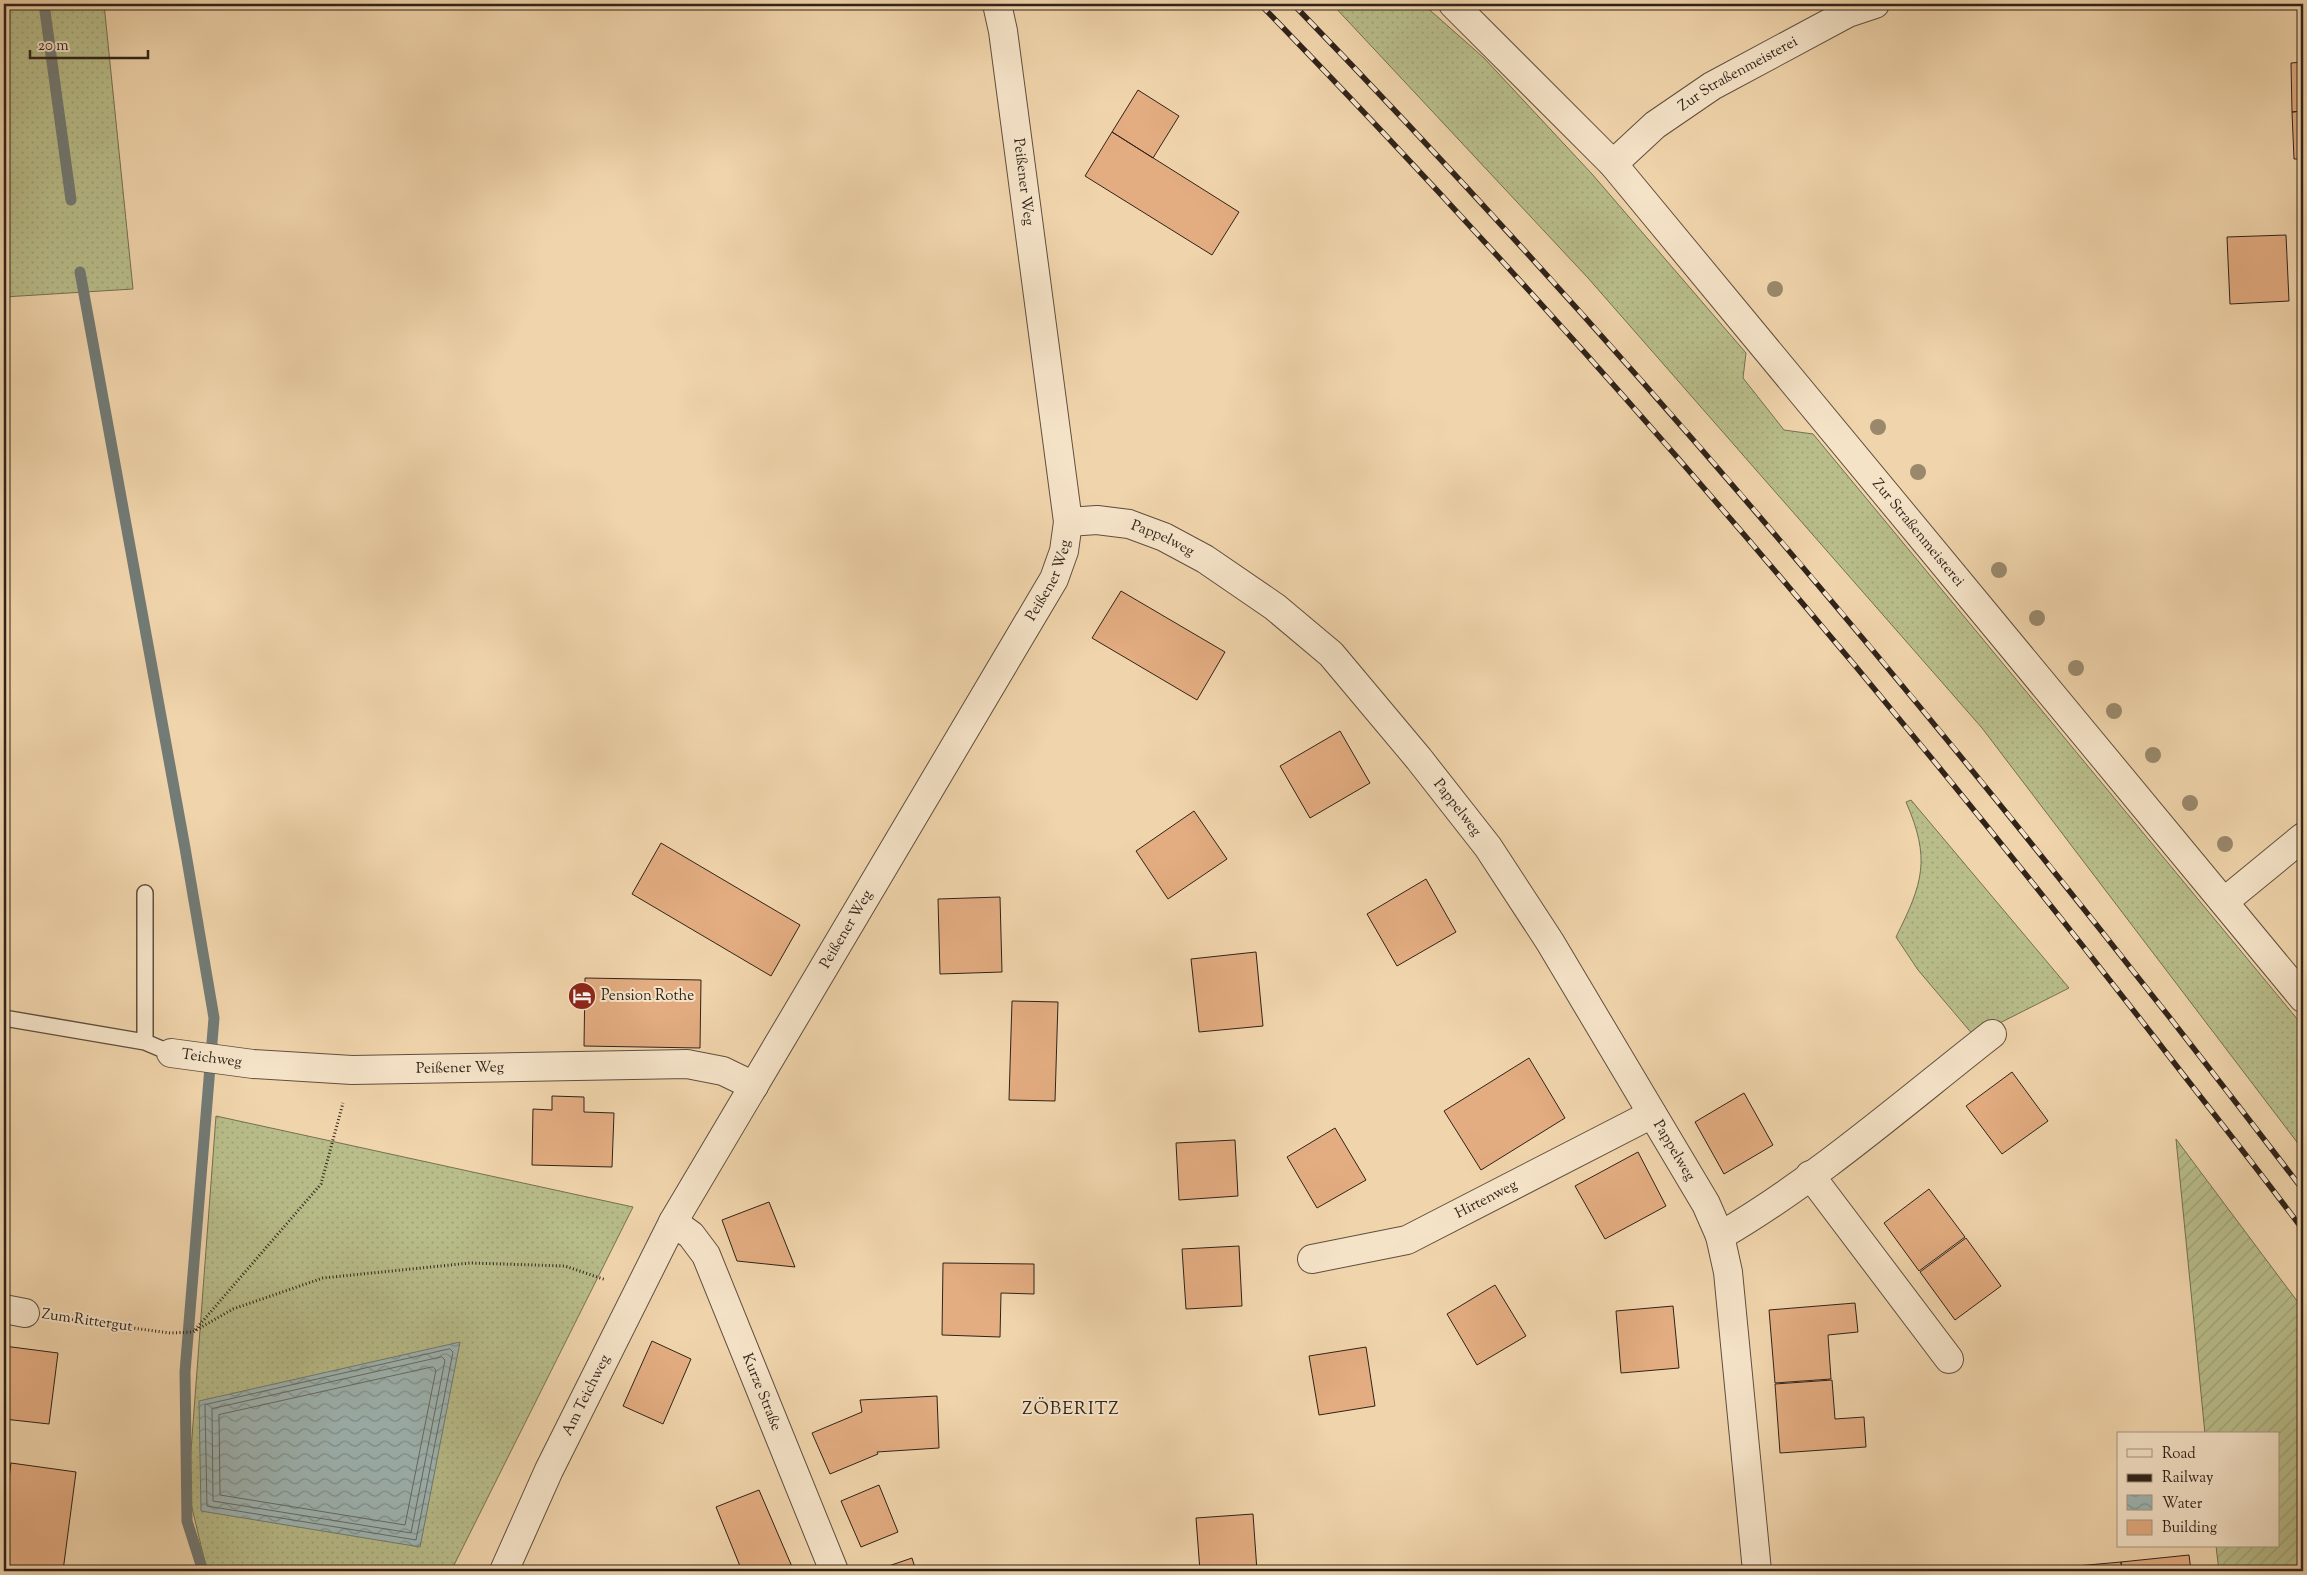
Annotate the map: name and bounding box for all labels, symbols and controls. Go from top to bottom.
scale bar [30,28,148,60]
street label: Zur Straßenmeisterei [1674,31,1802,117]
text: 20 m [38,36,69,57]
street label: Peißener Weg [1007,137,1039,227]
street label: Zur Straßenmeisterei [1867,474,1969,591]
street label: Pappelweg [1128,515,1198,562]
street label: Peißener Weg [1021,539,1076,625]
street label: Pappelweg [1428,775,1486,841]
street label: Peißener Weg [815,886,878,973]
hotel icon: Pension Rothe [567,981,597,1011]
place label: Pension Rothe [601,986,694,1007]
street label: Teichweg [180,1044,243,1073]
street label: Peißener Weg [416,1057,504,1079]
street label: Pappelweg [1648,1116,1700,1185]
street label: Hirtenweg [1451,1174,1521,1224]
street label: Zum Rittergut [40,1304,134,1338]
street label: Kurze Straße [736,1350,787,1434]
street label: Am Teichweg [557,1351,616,1440]
district label: ZÖBERITZ [1022,1397,1120,1423]
legend [2117,1432,2280,1548]
text: Road [2162,1444,2196,1465]
text: Railway [2162,1468,2214,1489]
text: Water [2162,1494,2203,1515]
text: Building [2162,1518,2217,1539]

